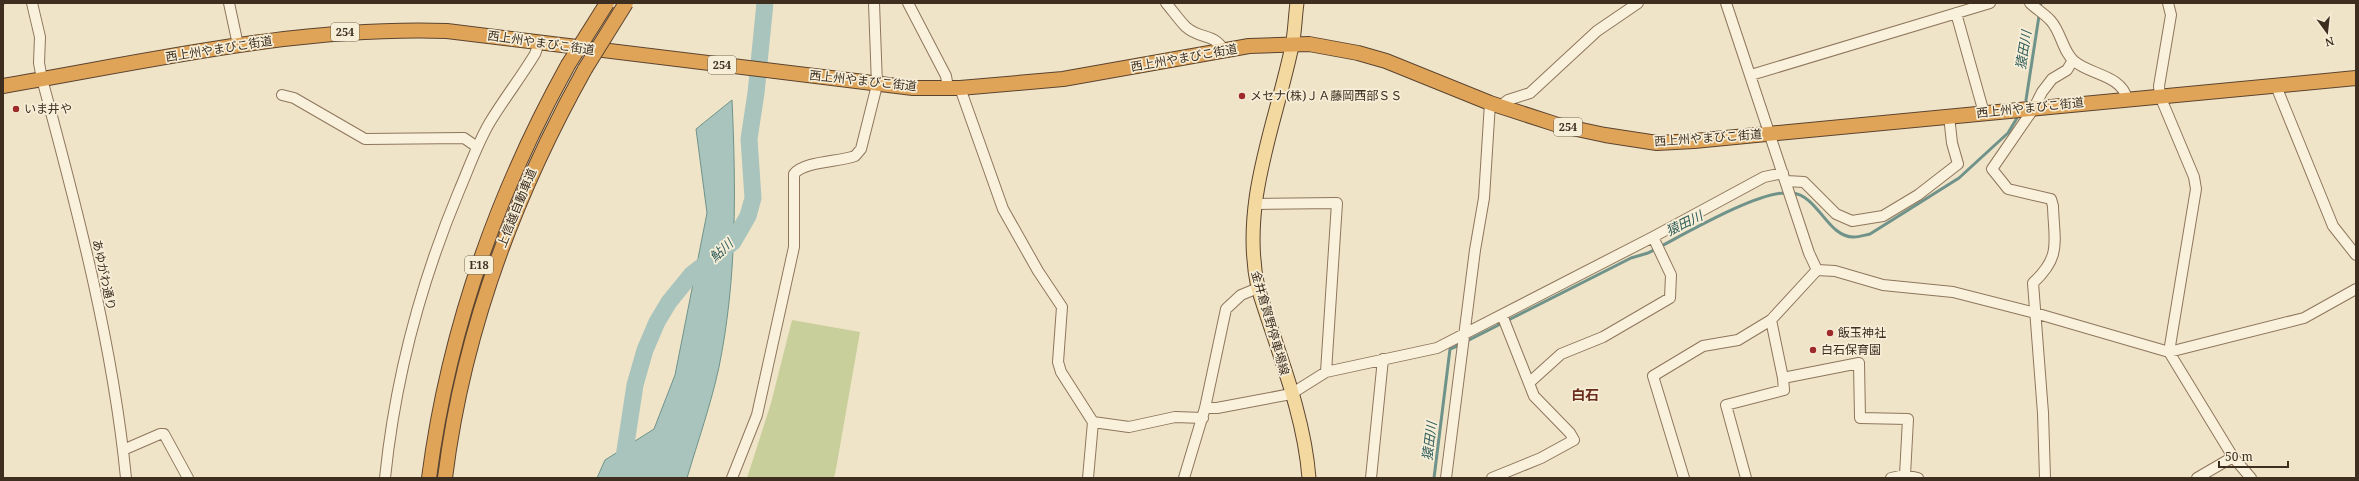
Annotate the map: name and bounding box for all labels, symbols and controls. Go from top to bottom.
north arrow [2307,12,2347,52]
road number: 254 [331,23,359,41]
street label: 西上州やまびこ街道 [486,27,596,58]
water label: 猿田川 [2011,27,2035,71]
street label: 西上州やまびこ街道 [164,32,274,65]
text: N [2323,34,2336,51]
street label: 西上州やまびこ街道 [1129,40,1239,75]
road number: 254 [708,56,736,74]
street label: 西上州やまびこ街道 [808,66,918,95]
place label: メセナ(株)ＪＡ藤岡西部ＳＳ [1250,87,1402,104]
marker: メセナ(株)ＪＡ藤岡西部ＳＳ [1237,91,1247,101]
street label: 西上州やまびこ街道 [1975,93,2085,122]
place label: いま井や [24,100,72,117]
marker: いま井や [11,104,21,114]
road number: 254 [1554,118,1582,136]
street label: 西上州やまびこ街道 [1653,125,1762,150]
street label: 上信越自動車道 [493,166,540,250]
water label: 猿田川 [1663,205,1707,240]
water label: 鮎川 [705,233,738,265]
street label: あゆがわ通り [89,238,120,312]
road number: E18 [465,256,493,274]
street label: 金井倉賀野停車場線 [1247,269,1294,377]
place label: 飯玉神社 [1838,324,1886,341]
marker: 飯玉神社 [1825,328,1835,338]
place label: 白石保育園 [1821,341,1881,358]
marker: 白石保育園 [1808,345,1818,355]
district label: 白石 [1571,385,1599,404]
water label: 猿田川 [1418,419,1441,461]
scale bar [2219,443,2288,469]
text: 50 m [2225,448,2253,465]

